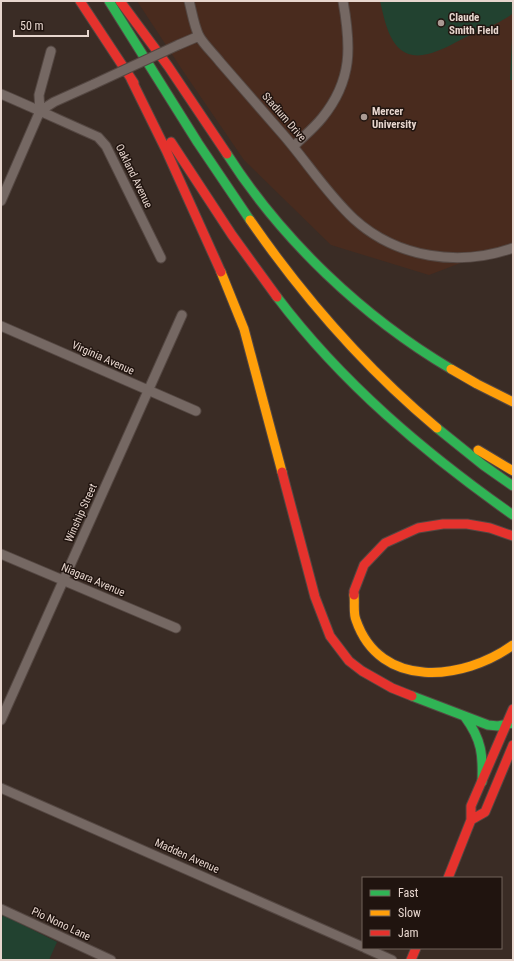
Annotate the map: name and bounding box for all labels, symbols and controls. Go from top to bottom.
place label: Claude Smith Field [449,11,499,37]
scale bar [14,12,88,38]
marker: Claude Smith Field [436,18,446,28]
text: 50 m [20,19,44,33]
street label: Stadium Drive [259,90,309,144]
place label: Mercer University [372,105,416,131]
marker: Mercer University [359,112,369,122]
street label: Oakland Avenue [113,142,155,210]
street label: Virginia Avenue [70,338,136,378]
street label: Winship Street [62,482,100,544]
street label: Niagara Avenue [59,561,127,599]
street label: Madden Avenue [153,836,221,876]
legend [362,877,502,949]
text: Fast [398,886,419,900]
street label: Pio Nono Lane [30,905,92,943]
text: Slow [398,906,421,920]
text: Jam [398,926,419,940]

